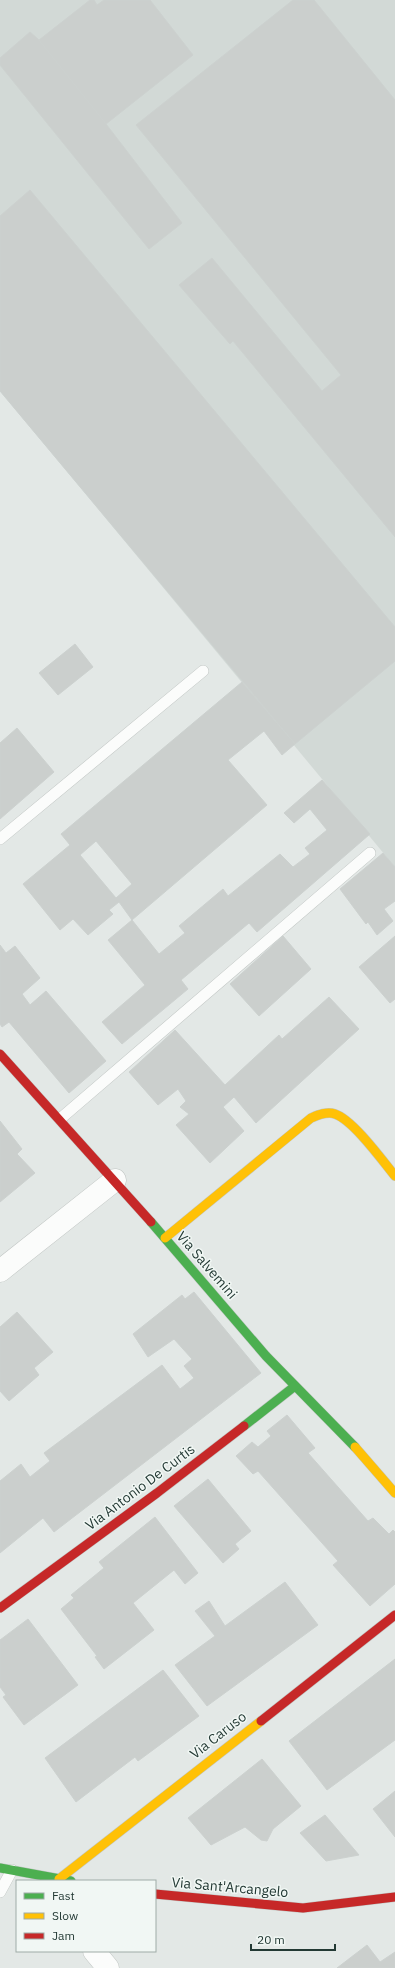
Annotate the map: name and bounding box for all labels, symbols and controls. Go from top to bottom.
street label: Via Salvemini [173,1227,241,1303]
street label: Via Antonio De Curtis [82,1440,198,1534]
street label: Via Caruso [186,1707,250,1763]
street label: Via Sant'Arcangelo [171,1873,289,1901]
legend [16,1880,156,1952]
text: Fast [52,1888,75,1903]
text: Slow [52,1908,78,1923]
scale bar [251,1926,335,1952]
text: Jam [52,1928,75,1943]
text: 20 m [257,1932,285,1947]

